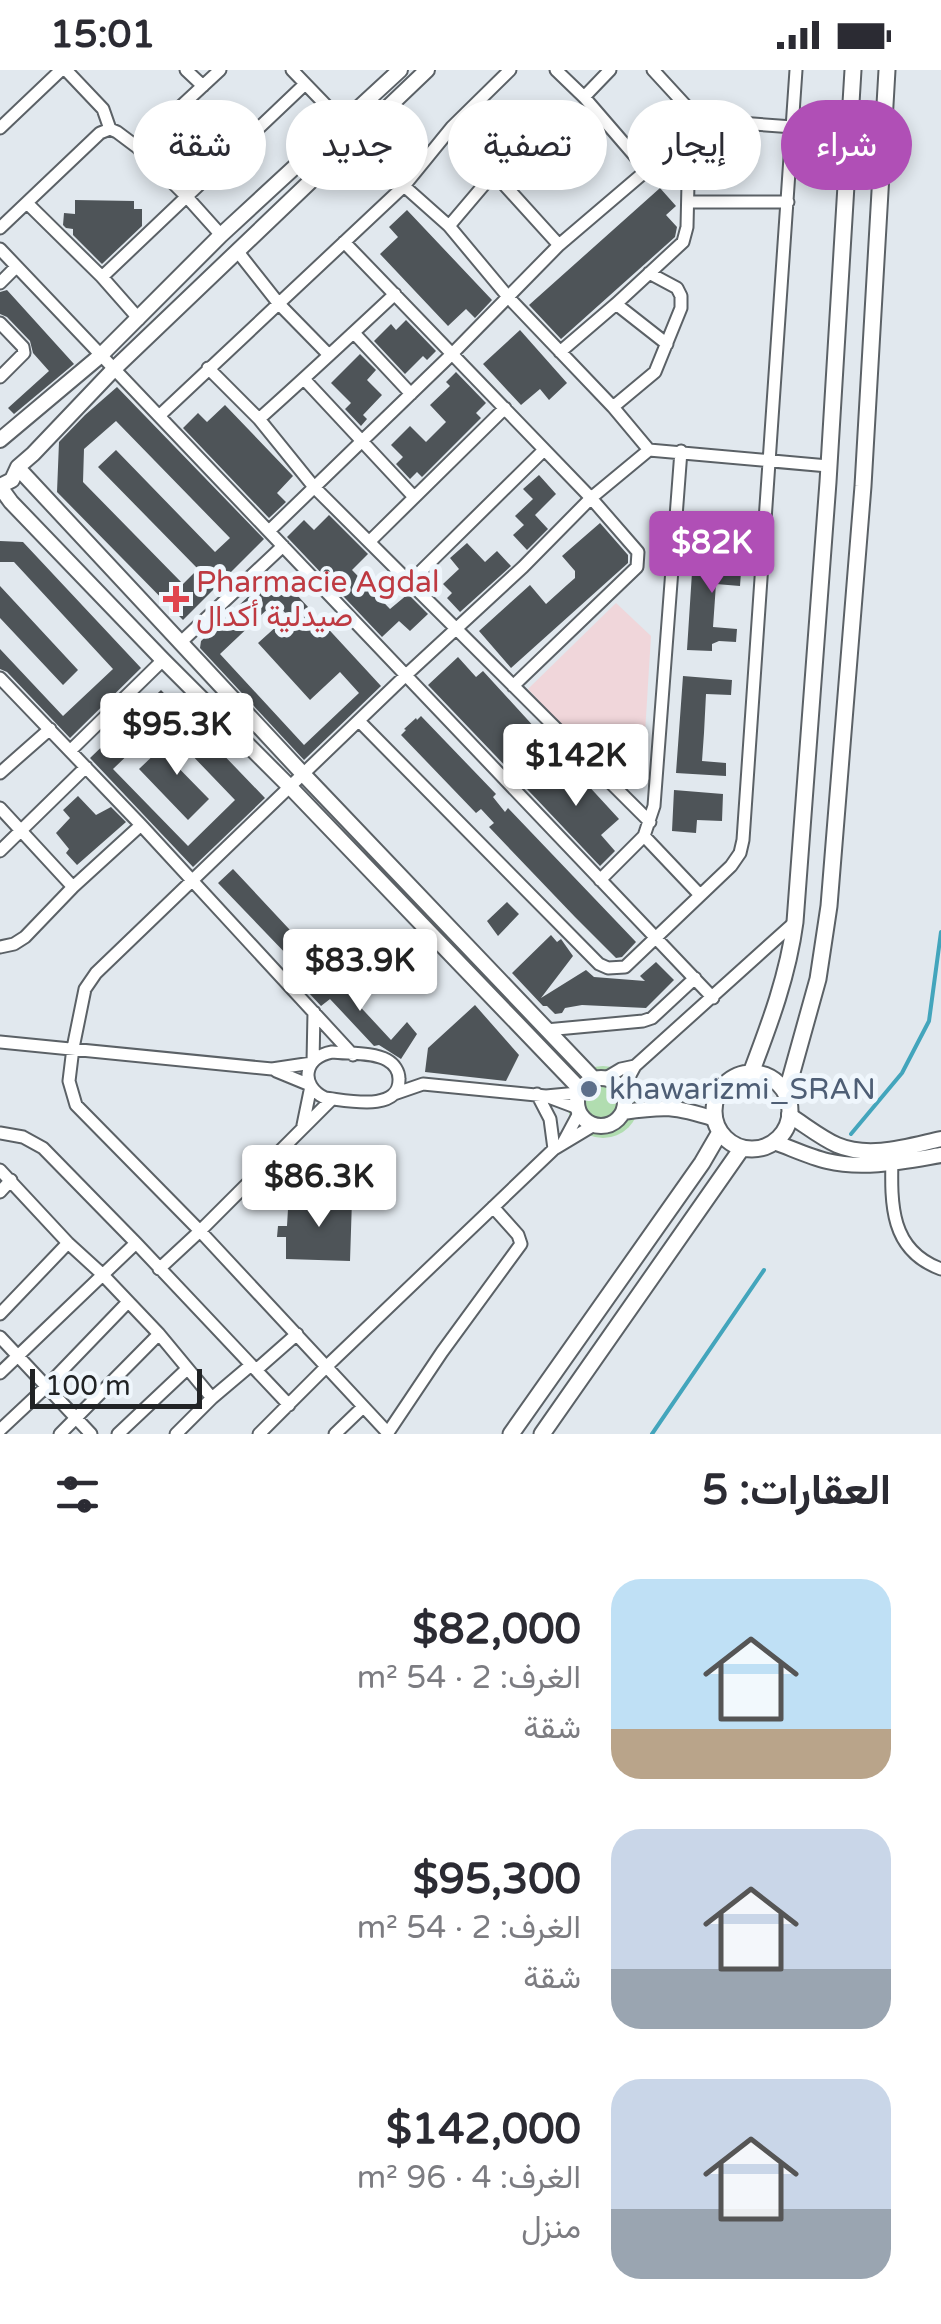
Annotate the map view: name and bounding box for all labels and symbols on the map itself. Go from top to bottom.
pin: $82K [653,511,771,596]
place label: Pharmacie Agdal صيدلية أكدال [196,564,439,635]
marker: Pharmacie Agdal صيدلية أكدال [165,588,187,610]
pin: $95.3K [96,693,258,778]
pin: $142K [506,724,646,809]
pin: $83.9K [279,929,441,1014]
place label: khawarizmi_SRAN [609,1071,876,1108]
marker: khawarizmi_SRAN [578,1078,600,1100]
pin: $86.3K [238,1145,400,1230]
scale bar [30,1364,202,1408]

